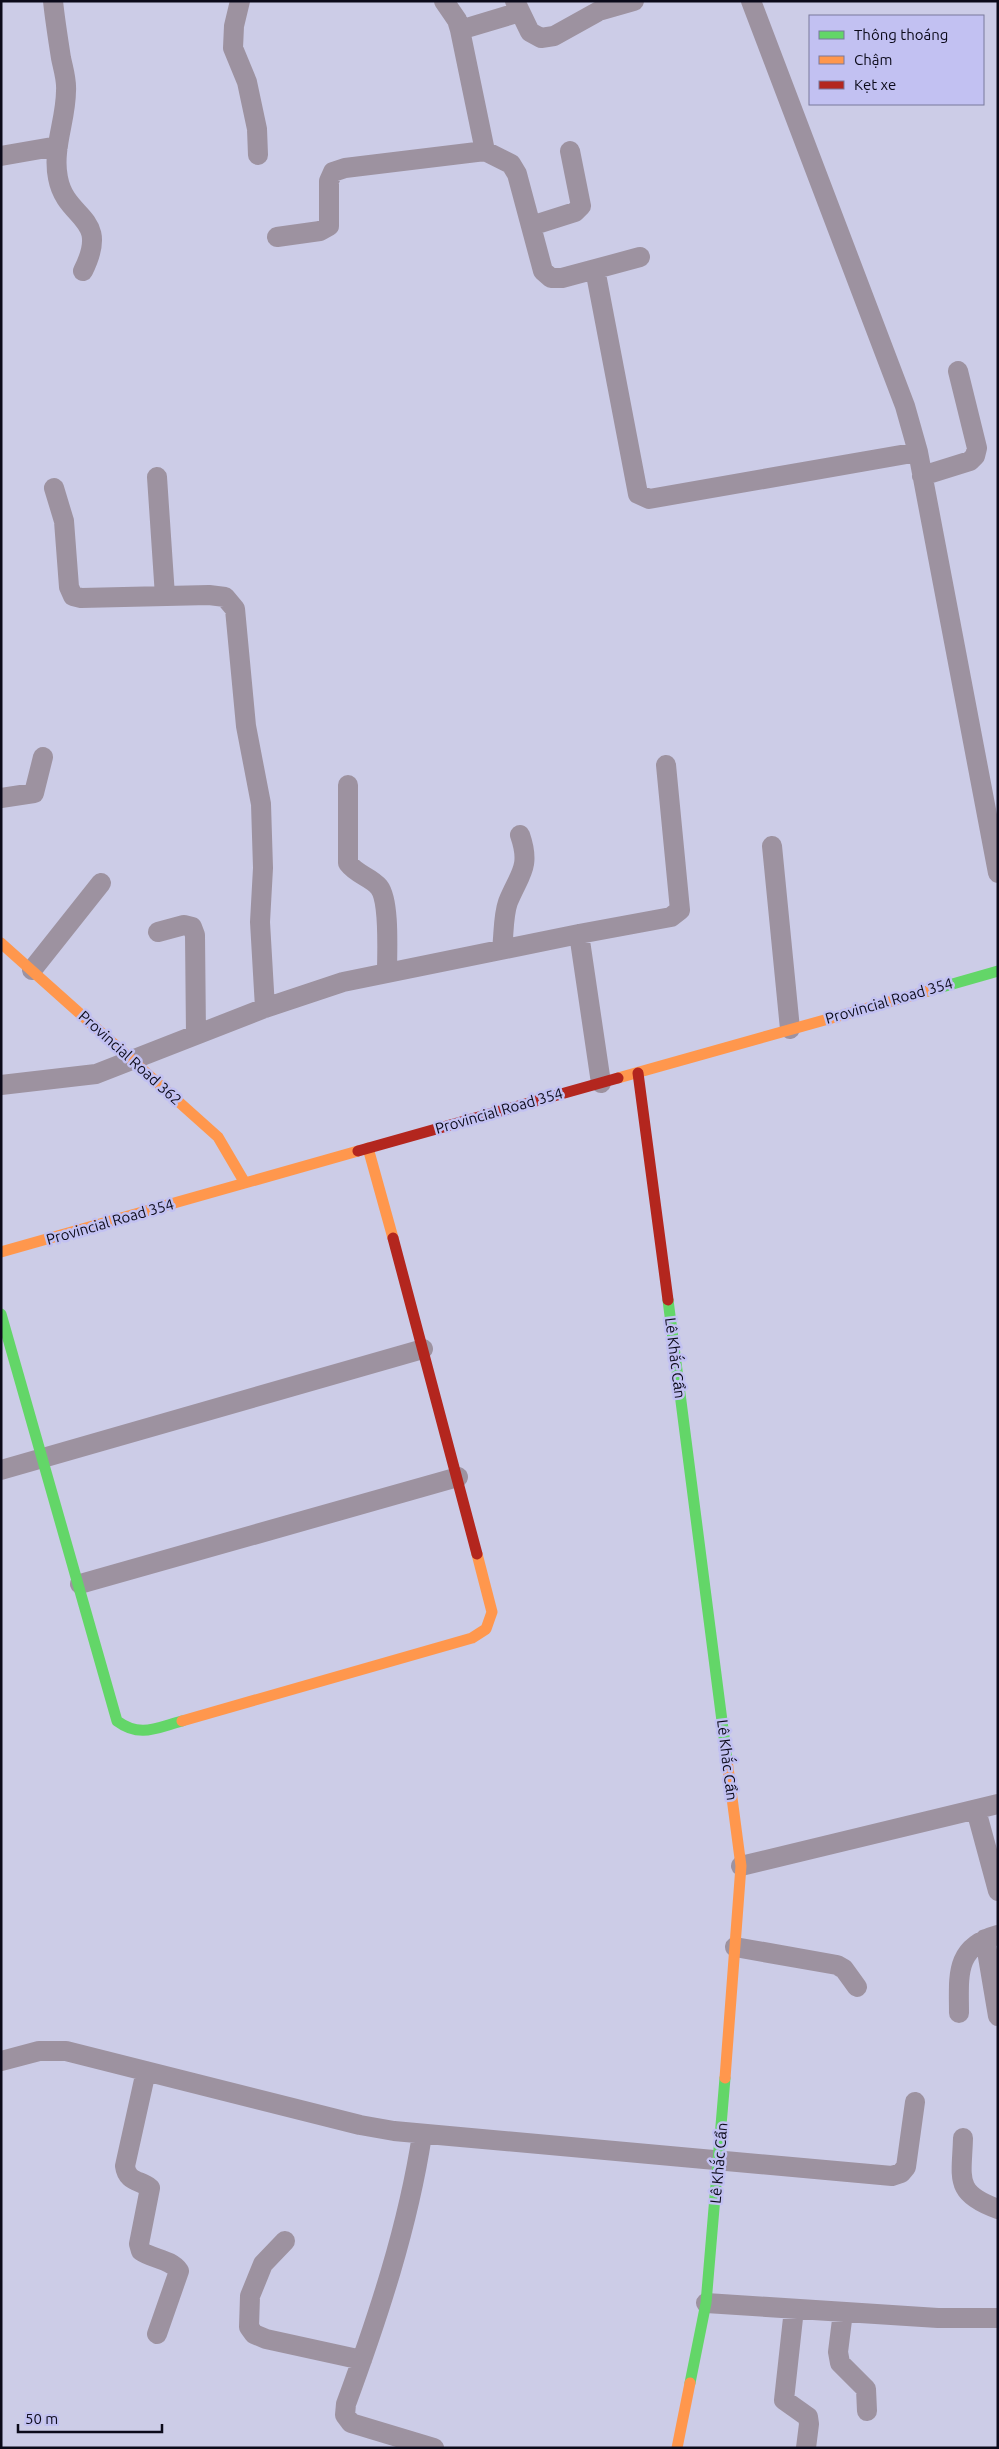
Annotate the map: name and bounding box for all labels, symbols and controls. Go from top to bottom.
legend [809,15,984,105]
text: Thông thoáng [854,26,948,43]
text: Chậm [854,51,892,68]
text: Kẹt xe [854,76,896,93]
street label: Provincial Road 354 [823,974,955,1027]
street label: Provincial Road 362 [76,1007,185,1108]
street label: Provincial Road 354 [433,1084,565,1137]
street label: Provincial Road 354 [44,1195,176,1248]
street label: Lê Khắc Cẩn [662,1316,690,1399]
street label: Lê Khắc Cẩn [714,1718,742,1801]
street label: Lê Khắc Cẩn [705,2122,731,2204]
scale bar [18,2402,161,2434]
text: 50 m [25,2410,58,2427]

